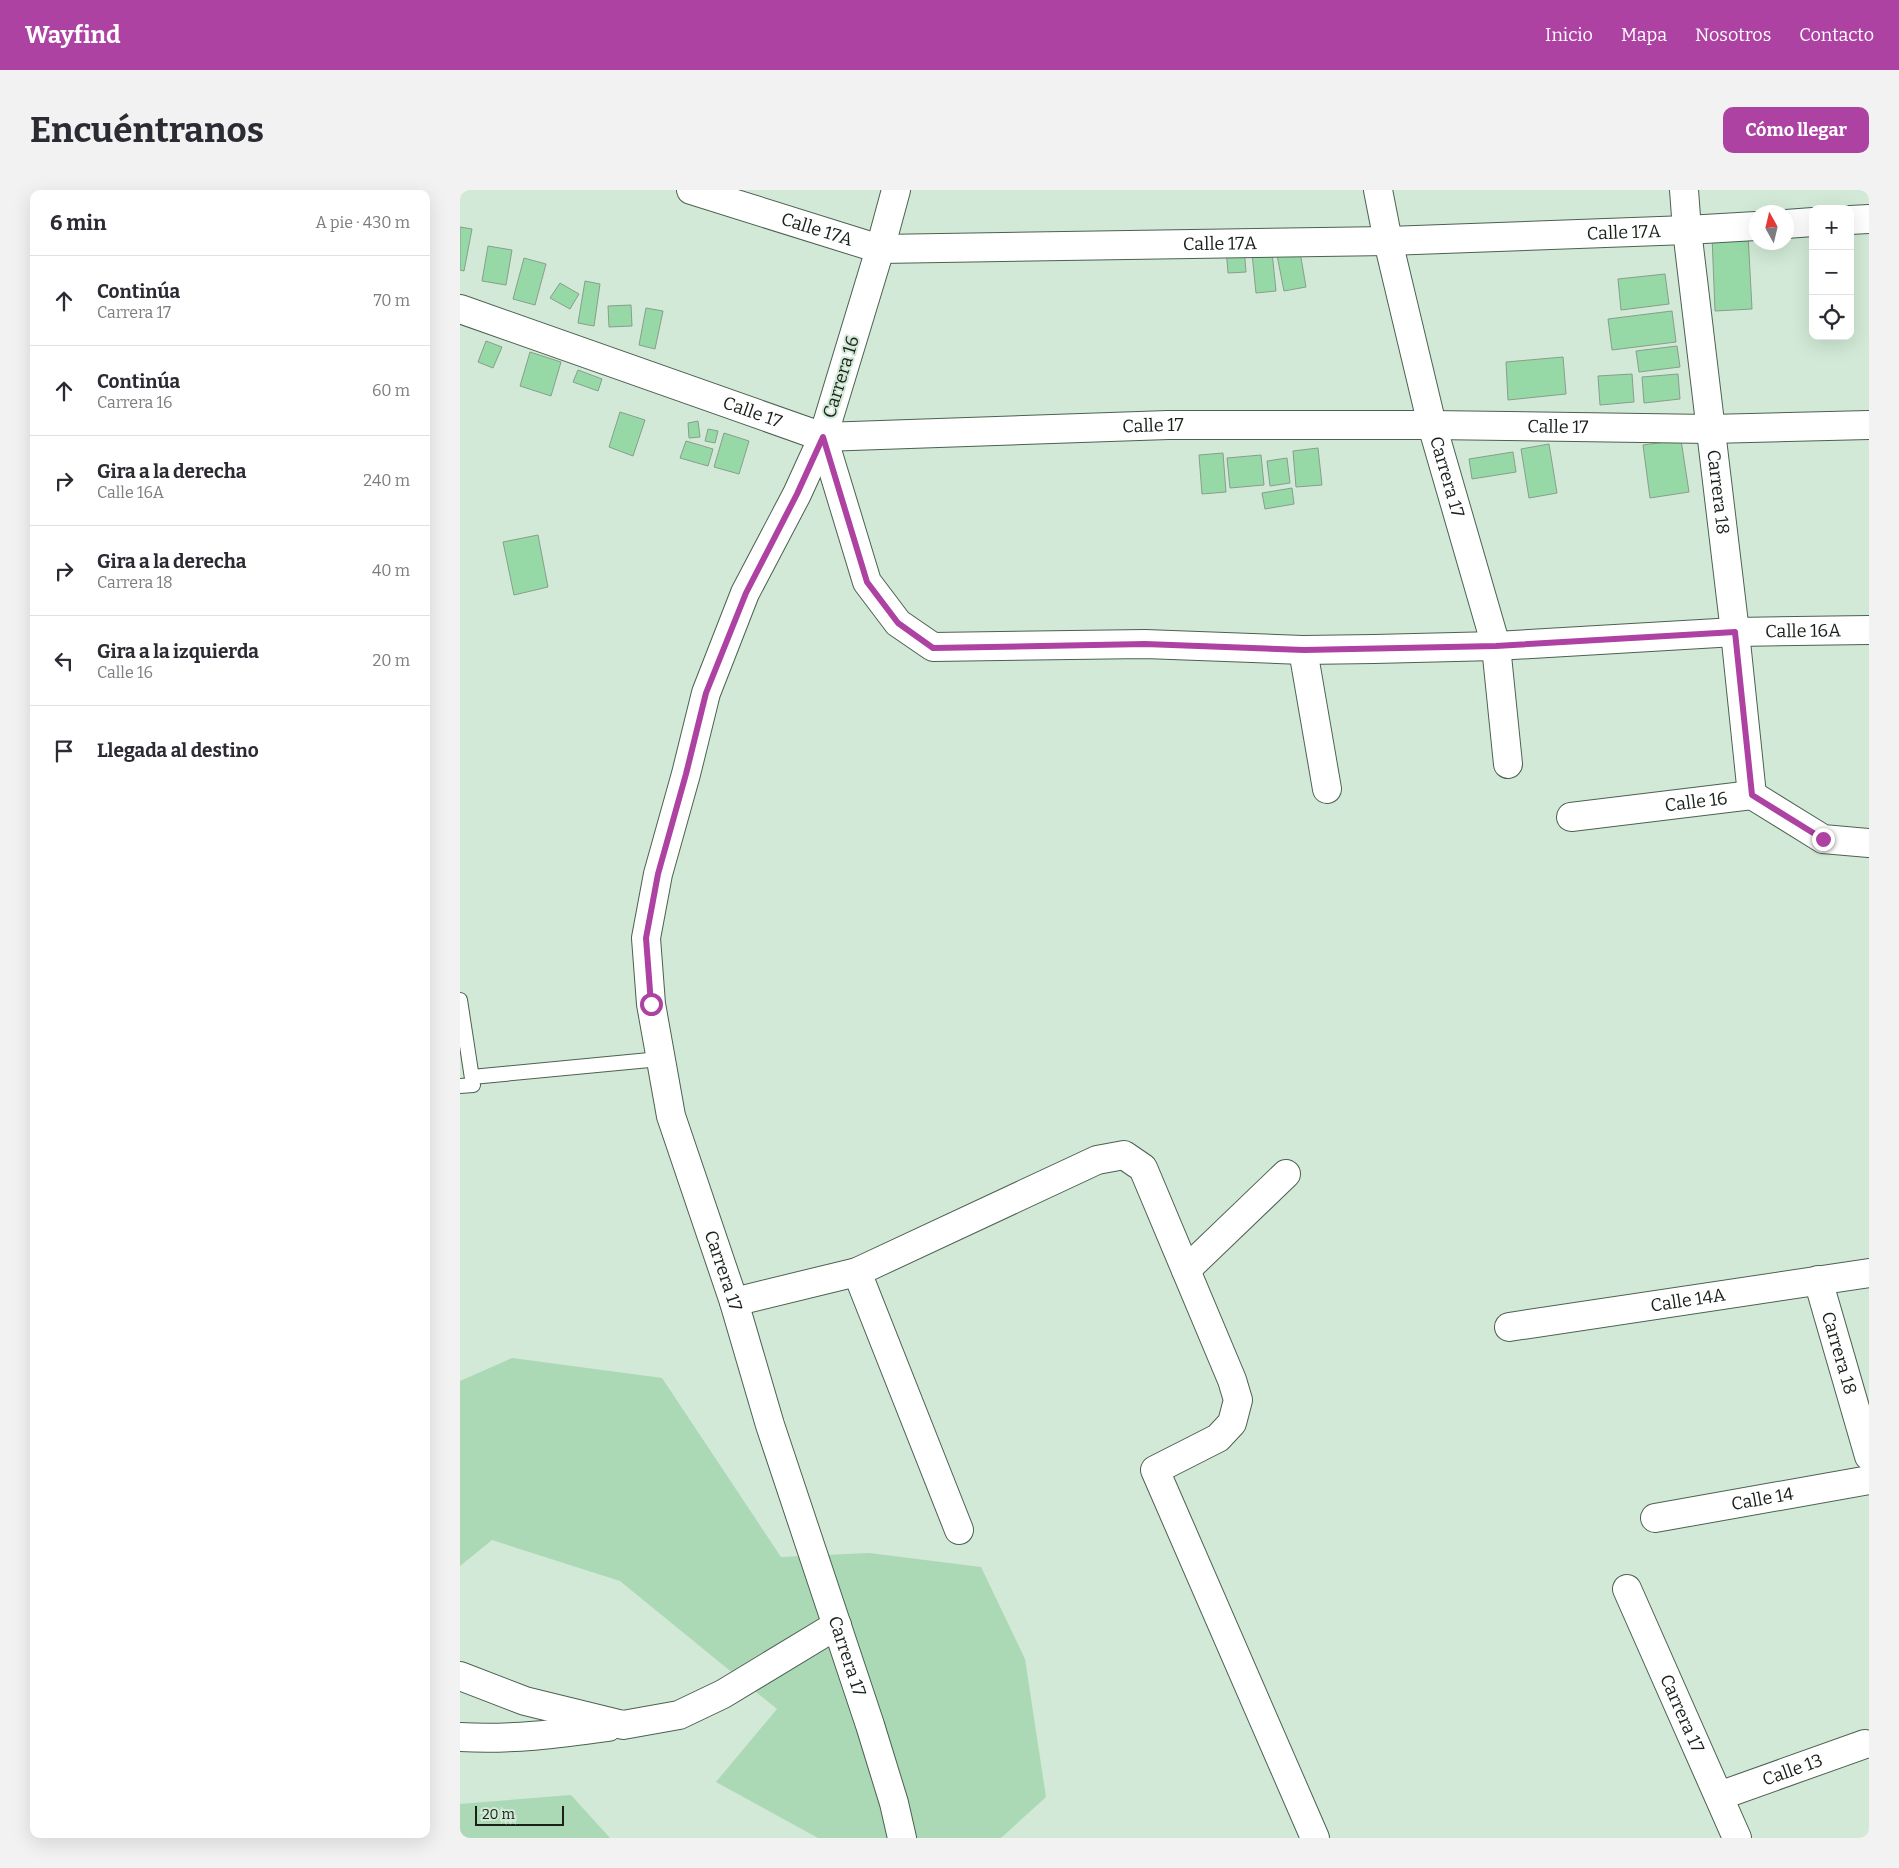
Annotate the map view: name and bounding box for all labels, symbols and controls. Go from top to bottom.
text: Wayfind [25,21,121,49]
text: Inicio [1545,24,1593,46]
text: Mapa [1621,24,1667,46]
text: Nosotros [1695,24,1771,46]
text: Contacto [1799,24,1874,46]
button: Cómo llegar [1723,107,1869,153]
text: Encuéntranos [30,109,264,151]
north arrow [1749,205,1794,250]
map controls [1809,205,1854,340]
button: + [1809,205,1854,250]
street label: Calle 17A [778,208,856,251]
text: 6 min [50,210,106,236]
text: A pie · 430 m [315,213,410,232]
street label: Calle 17A [1586,220,1661,245]
street label: Calle 17A [1183,232,1257,255]
button: − [1809,250,1854,295]
text: Continúa [97,280,180,303]
icon: ahead [50,287,78,315]
text: 70 m [374,291,410,310]
button: locate [1809,295,1854,340]
text: Carrera 17 [97,303,171,322]
street label: Carrera 16 [818,333,864,421]
text: Continúa [97,370,180,393]
icon: ahead [50,377,78,405]
text: 60 m [372,381,410,400]
street label: Calle 17 [720,392,785,433]
text: Carrera 16 [97,393,172,412]
street label: Calle 17 [1122,414,1183,438]
street label: Calle 17 [1527,415,1589,438]
street label: Carrera 17 [1425,434,1469,520]
street label: Carrera 18 [1702,448,1734,536]
text: Gira a la derecha [97,460,246,483]
icon: right [50,467,78,495]
text: 240 m [363,471,410,490]
text: Calle 16A [97,483,164,502]
text: Gira a la derecha [97,550,246,573]
icon: right [50,557,78,585]
text: 40 m [372,561,410,580]
text: Carrera 18 [97,573,173,592]
street label: Calle 16A [1765,619,1841,643]
text: Gira a la izquierda [97,640,259,663]
icon: left [50,647,78,675]
text: 20 m [373,651,410,670]
text: Calle 16 [97,663,153,682]
icon: arrive [50,737,78,765]
text: Llegada al destino [97,739,259,762]
street label: Calle 16 [1664,787,1729,817]
route end [1812,828,1835,851]
route start [640,993,663,1016]
street label: Carrera 17 [700,1228,747,1313]
street label: Calle 14A [1649,1284,1727,1317]
street label: Carrera 18 [1817,1309,1862,1397]
street label: Calle 14 [1729,1483,1796,1515]
street label: Carrera 17 [823,1613,871,1699]
street label: Carrera 17 [1655,1671,1709,1756]
street label: Calle 13 [1759,1749,1826,1791]
scale bar [475,1803,564,1826]
text: 20 m [482,1806,515,1823]

